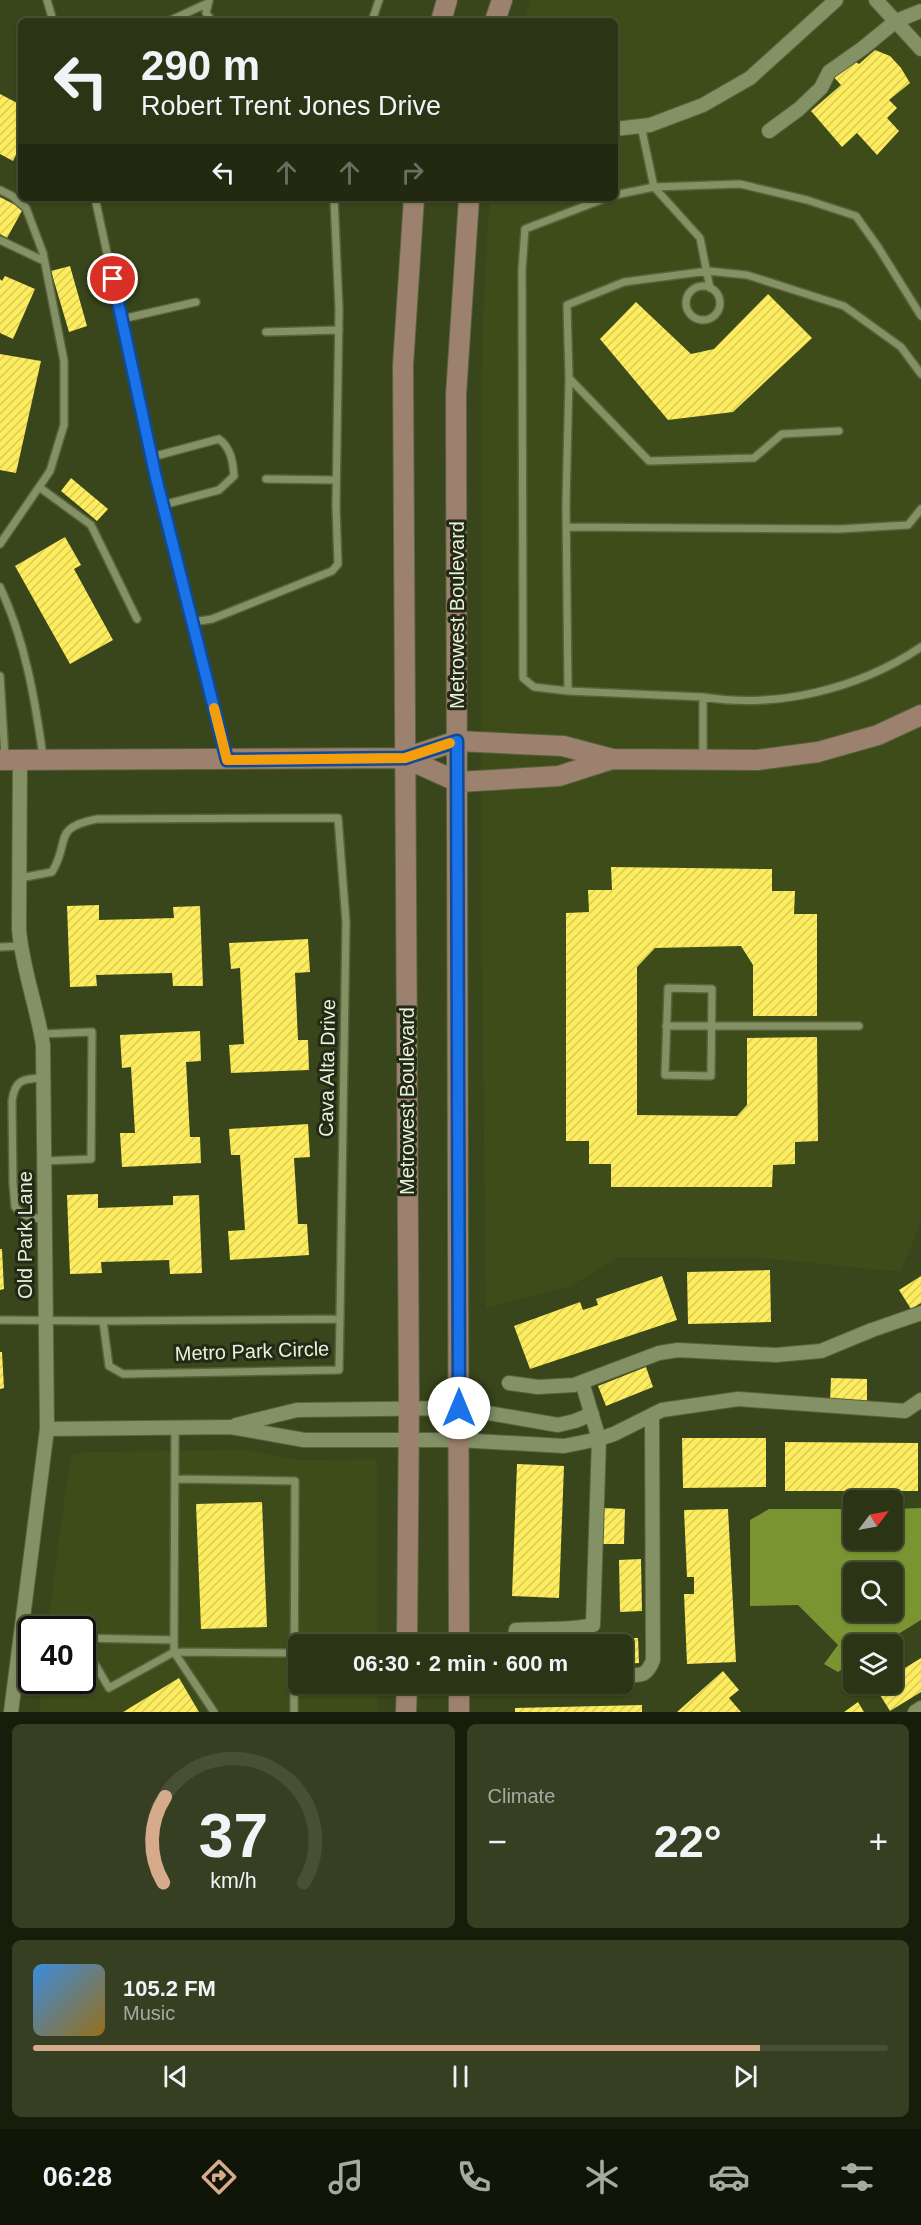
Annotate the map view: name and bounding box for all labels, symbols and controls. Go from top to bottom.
icon: left [42,42,120,120]
text: 290 m [141,42,260,89]
text: Robert Trent Jones Drive [141,91,441,121]
icon: left [207,156,240,189]
icon: ahead [270,156,303,189]
icon: ahead [333,156,366,189]
icon: right [396,156,429,189]
pin [87,253,138,304]
icon: arrive [96,262,129,295]
street label: Metrowest Boulevard [446,521,468,709]
street label: Cava Alta Drive [315,999,339,1137]
street label: Metrowest Boulevard [396,1007,418,1195]
street label: Old Park Lane [14,1171,36,1299]
street label: Metro Park Circle [174,1337,330,1365]
position arrow [427,1376,491,1440]
north arrow [843,1490,903,1550]
map controls [843,1490,903,1694]
button: search [843,1562,903,1622]
speed limit sign: 40 [18,1616,96,1694]
button: layers [843,1634,903,1694]
text: 06:30 · 2 min · 600 m [353,1651,568,1676]
text: Climate [488,1785,555,1807]
text: 37 [199,1801,268,1870]
text: 22° [654,1816,722,1867]
text: − [488,1823,507,1860]
text: + [869,1823,888,1860]
text: km/h [210,1869,256,1893]
text: 105.2 FM [123,1976,216,2001]
text: Music [123,2002,175,2024]
icon: previous [159,2060,192,2093]
icon: pause [444,2060,477,2093]
icon: next [729,2060,762,2093]
icon: directions [198,2156,240,2198]
icon: music [325,2156,367,2198]
icon: phone [453,2156,495,2198]
icon: climate [581,2156,623,2198]
icon: car [708,2156,750,2198]
icon: filters [836,2156,878,2198]
text: 06:28 [43,2162,112,2192]

